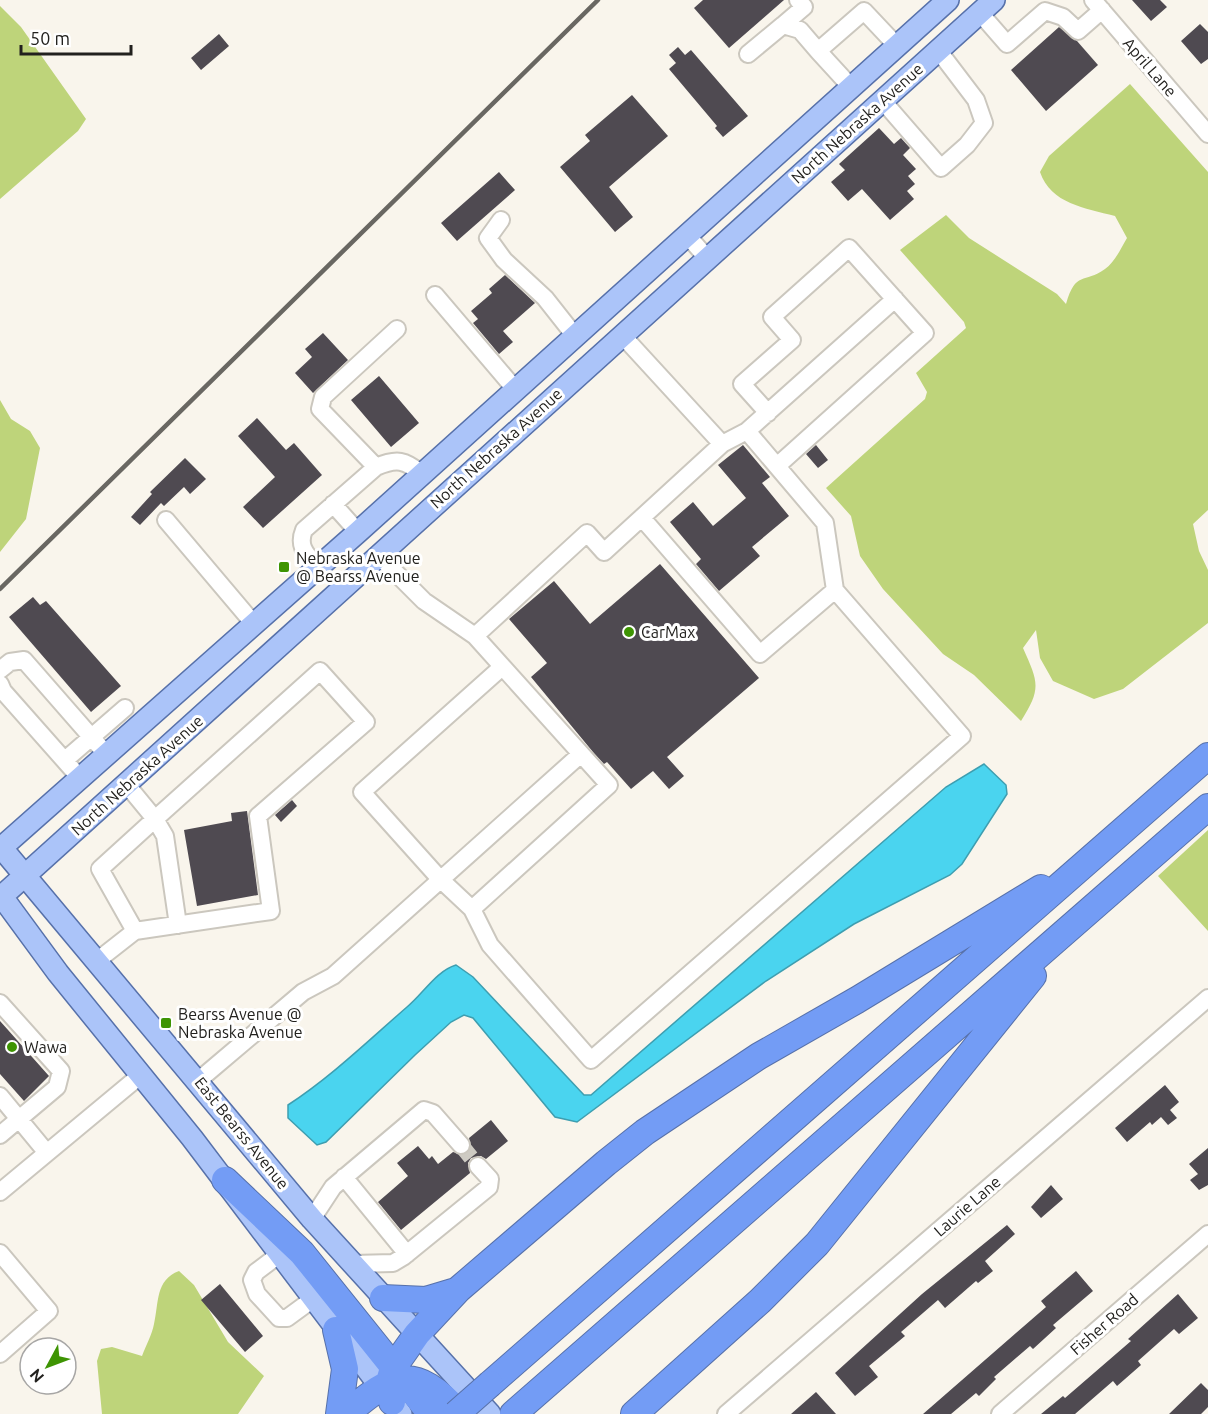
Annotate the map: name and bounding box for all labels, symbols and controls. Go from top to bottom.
scale bar [21,18,130,56]
text: 50 m [30,28,70,48]
street label: April Lane [1120,34,1180,100]
street label: North Nebraska Avenue [788,59,926,187]
street label: North Nebraska Avenue [427,384,565,512]
place label: Nebraska Avenue @ Bearss Avenue [296,549,421,585]
marker: Nebraska Avenue @ Bearss Avenue [277,560,291,574]
place label: CarMax [641,623,695,641]
marker: CarMax [622,625,636,639]
street label: North Nebraska Avenue [68,711,206,839]
place label: Bearss Avenue @ Nebraska Avenue [178,1005,303,1041]
marker: Bearss Avenue @ Nebraska Avenue [159,1016,173,1030]
place label: Wawa [24,1038,67,1056]
marker: Wawa [5,1040,19,1054]
street label: East Bearss Avenue [191,1073,293,1193]
street label: Laurie Lane [930,1172,1004,1240]
street label: Fisher Road [1066,1290,1142,1358]
north arrow [18,1336,78,1396]
text: N [26,1365,47,1386]

